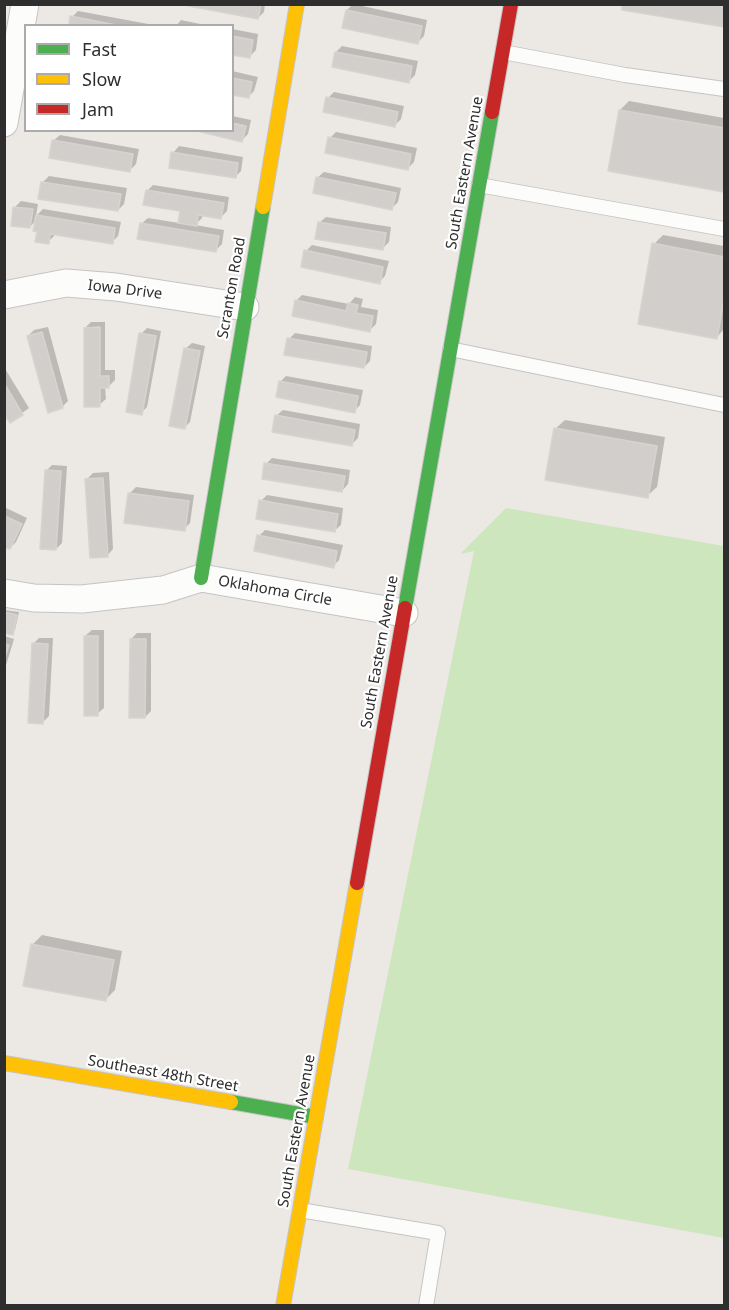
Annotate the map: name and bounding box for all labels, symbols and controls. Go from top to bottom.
legend [24,24,234,132]
text: Fast [82,37,117,61]
text: Slow [82,67,121,91]
street label: South Eastern Avenue [443,95,487,251]
text: Jam [82,97,114,121]
street label: Scranton Road [214,236,250,340]
street label: Iowa Drive [87,276,163,304]
street label: Oklahoma Circle [217,572,333,610]
street label: South Eastern Avenue [358,574,402,730]
street label: Southeast 48th Street [86,1052,240,1096]
street label: South Eastern Avenue [275,1053,319,1209]

